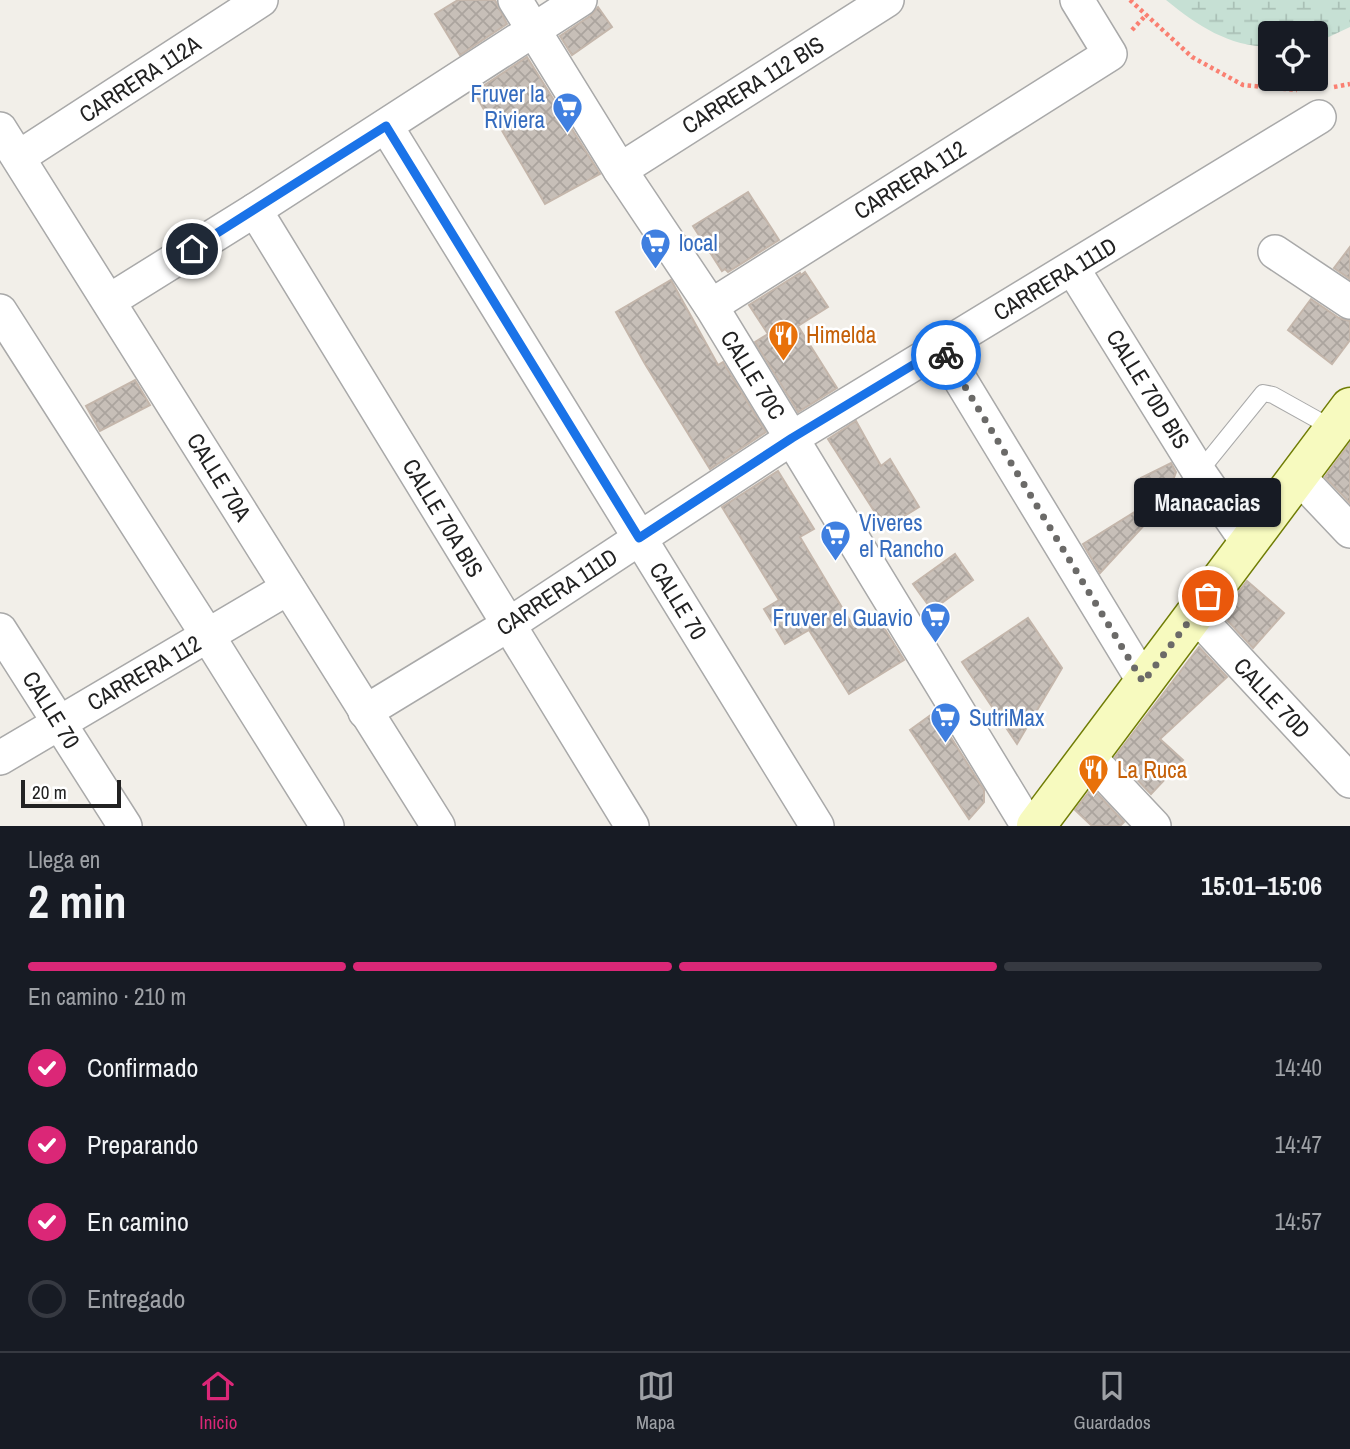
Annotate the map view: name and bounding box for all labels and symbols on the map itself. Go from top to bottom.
street label: CARRERA 112A [73,27,207,129]
street label: CARRERA 112 BIS [676,28,830,141]
place label: Fruver la Riviera [471,78,546,135]
supermarket icon: Fruver la Riviera [551,90,585,134]
street label: CARRERA 112 [848,133,972,226]
pin [162,219,222,279]
supermarket icon: local [639,226,673,270]
place label: local [679,227,718,258]
street label: CARRERA 111D [987,230,1122,328]
restaurant icon: Himelda [766,318,800,362]
place label: Himelda [806,319,877,350]
courier [911,320,981,390]
street label: CALLE 70D BIS [1099,323,1197,454]
street label: CALLE 70C [714,324,793,425]
street label: CALLE 70A [180,427,259,527]
street label: CALLE 70A BIS [396,453,491,583]
callout: Manacacias [1134,477,1282,526]
place label: Viveres el Rancho [859,507,944,564]
supermarket icon: Viveres el Rancho [819,519,853,563]
street label: CARRERA 111D [490,541,623,642]
street label: CALLE 70 [642,556,714,645]
pin [1178,566,1238,626]
supermarket icon: Fruver el Guavio [919,601,953,645]
place label: Fruver el Guavio [773,602,913,633]
street label: CARRERA 112 [81,628,206,718]
street label: CALLE 70D [1227,651,1318,745]
street label: CALLE 70 [15,665,87,754]
supermarket icon: SutriMax [929,701,963,745]
place label: SutriMax [969,702,1045,733]
restaurant icon: La Ruca [1077,753,1111,797]
place label: La Ruca [1117,754,1188,785]
scale bar [21,777,121,809]

